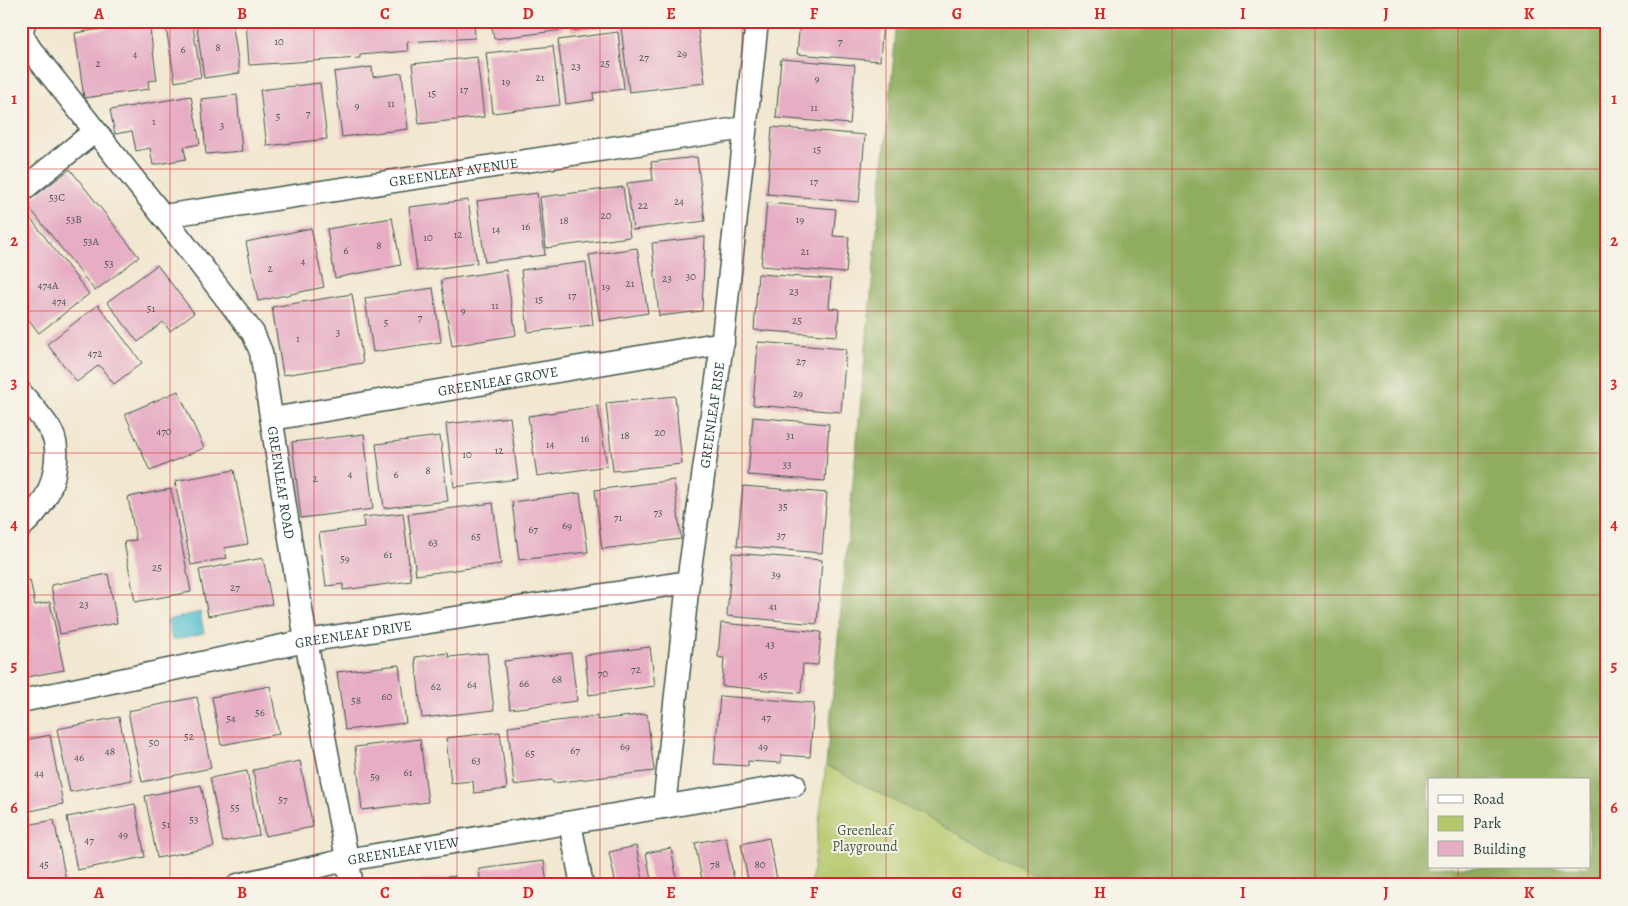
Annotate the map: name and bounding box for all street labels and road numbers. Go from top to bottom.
street label: GREENLEAF AVENUE [388,153,520,192]
street label: GREENLEAF RISE [695,361,729,469]
street label: GREENLEAF GROVE [436,362,559,401]
street label: GREENLEAF ROAD [263,425,299,540]
street label: GREENLEAF DRIVE [293,616,413,653]
street label: GREENLEAF VIEW [346,832,462,870]

